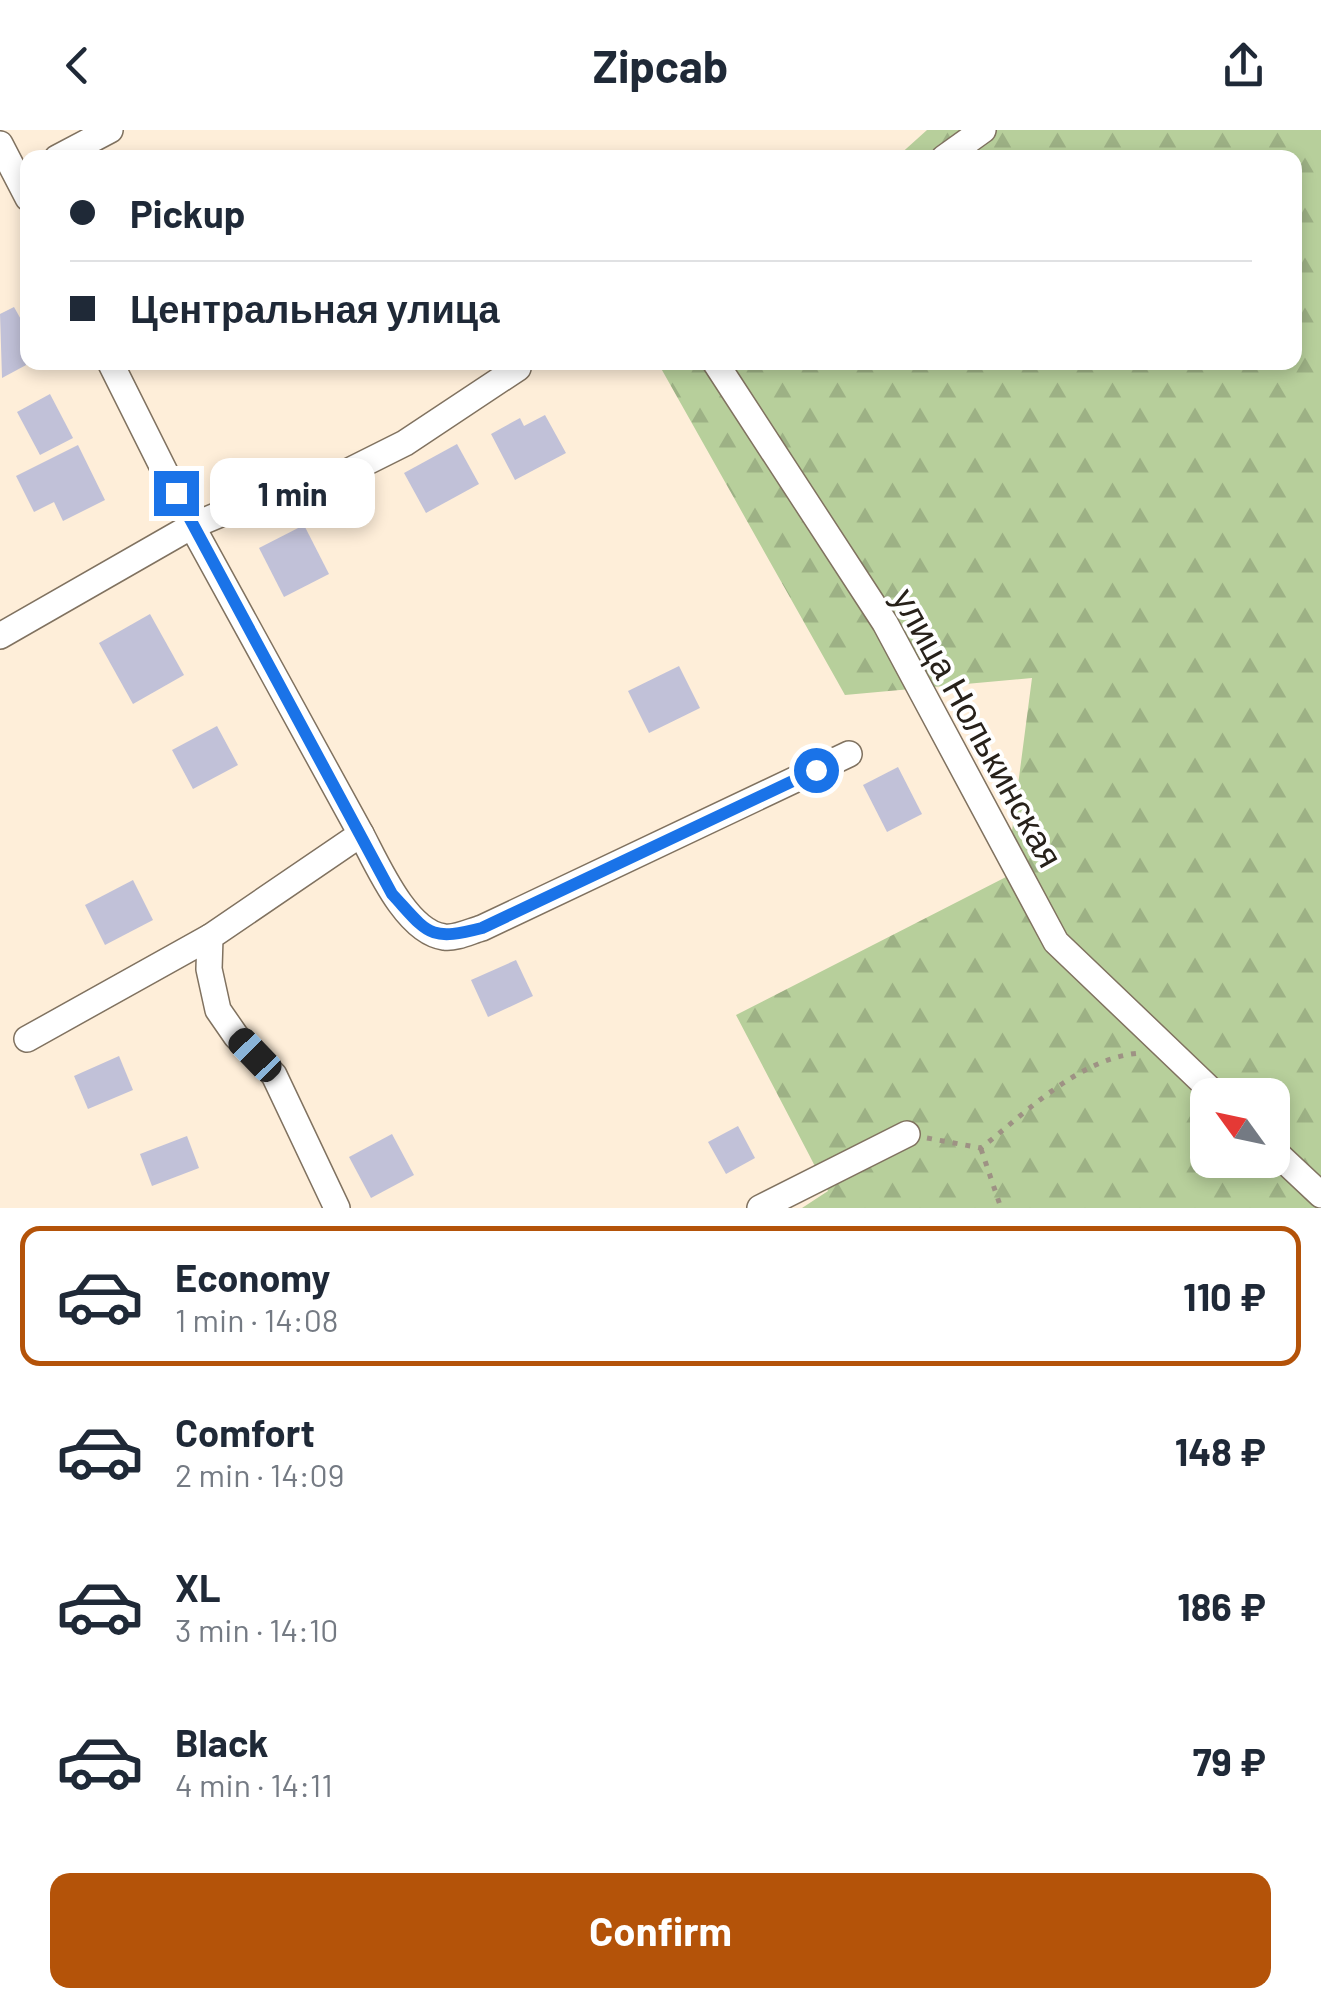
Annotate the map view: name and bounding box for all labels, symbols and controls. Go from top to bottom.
icon: back [50,38,105,93]
text: Zipcab [593,38,728,92]
icon: share [1216,38,1271,93]
text: Pickup [130,190,245,236]
text: Центральная улица [130,285,500,331]
callout: 1 min [211,458,376,528]
route end [154,471,199,516]
text: 1 min [257,474,328,512]
street label: улица Нолькинская [885,580,1073,874]
route start [794,748,839,793]
car [223,1023,287,1087]
north arrow [1190,1078,1290,1178]
map controls [1190,1078,1290,1178]
icon: car [55,1251,145,1341]
text: Economy [175,1254,330,1300]
text: 110 ₽ [1183,1273,1266,1319]
text: 1 min · 14:08 [175,1300,338,1338]
icon: car [55,1406,145,1496]
text: Comfort [175,1409,315,1455]
text: 148 ₽ [1175,1428,1266,1474]
text: 2 min · 14:09 [175,1455,344,1493]
icon: car [55,1561,145,1651]
text: XL [175,1564,221,1610]
text: 186 ₽ [1177,1583,1266,1629]
text: 3 min · 14:10 [175,1610,338,1648]
icon: car [55,1716,145,1806]
text: Black [175,1719,269,1765]
text: 79 ₽ [1193,1738,1266,1784]
text: 4 min · 14:11 [175,1765,333,1803]
button: Confirm [50,1873,1271,1988]

